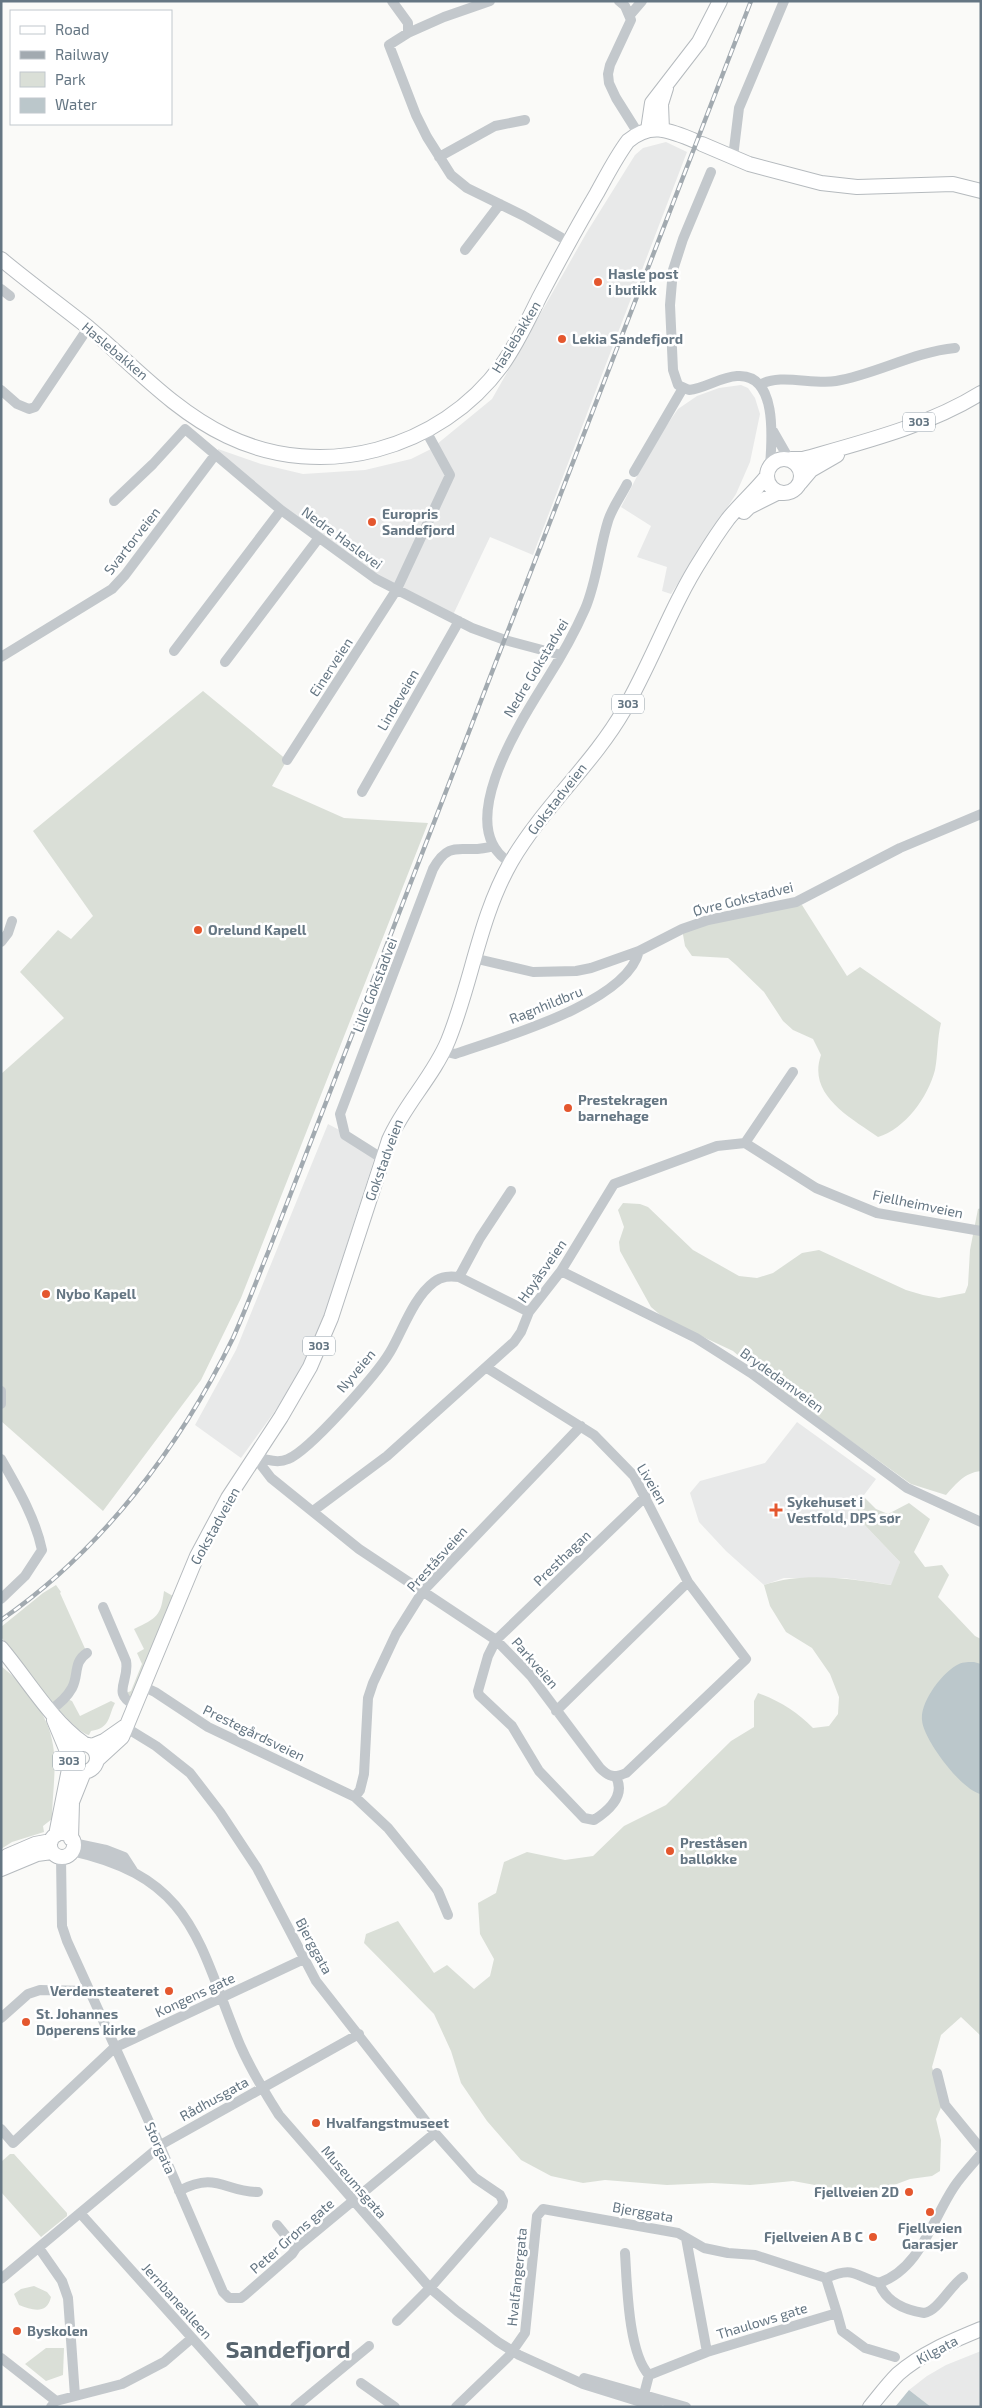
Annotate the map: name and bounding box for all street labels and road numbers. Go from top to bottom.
street label: Haslebakken [487,298,544,376]
street label: Haslebakken [79,318,152,383]
road number: 303 [903,412,935,432]
street label: Svartorveien [100,503,163,578]
street label: Nedre Haslevei [299,503,386,573]
street label: Nedre Gokstadvei [499,615,572,720]
street label: Einerveien [305,634,356,699]
street label: Lindeveien [373,666,422,734]
road number: 303 [612,694,644,714]
street label: Gokstadveien [523,760,590,838]
street label: Øvre Gokstadvei [691,878,795,919]
street label: Lille Gokstadvei [349,935,400,1035]
street label: Ragnhildbru [507,982,585,1027]
street label: Gokstadveien [361,1117,406,1203]
street label: Fjellheimveien [871,1186,965,1221]
street label: Høyåsveien [514,1236,570,1306]
road number: 303 [303,1336,335,1355]
street label: Brydedamveien [737,1344,827,1416]
street label: Nyveien [333,1346,379,1396]
street label: Liveien [634,1460,671,1507]
street label: Gokstadveien [186,1484,243,1567]
street label: Preståsveien [403,1522,471,1595]
street label: Presthagan [529,1526,594,1589]
street label: Parkveien [508,1633,562,1692]
street label: Prestegårdsveien [201,1701,308,1765]
road number: 303 [53,1752,85,1770]
street label: Bjerggata [292,1915,336,1977]
street label: Kongens gate [152,1969,237,2020]
street label: Rådhusgata [176,2073,251,2124]
street label: Storgata [141,2119,179,2176]
street label: Museumsgata [318,2142,391,2221]
street label: Peter Grøns gate [246,2194,337,2277]
street label: Bjerggata [611,2198,675,2225]
street label: Hvalfangergata [503,2227,530,2327]
street label: Jernbanealleen [139,2259,216,2342]
street label: Thaulows gate [714,2299,809,2342]
street label: Kilgata [913,2332,960,2367]

